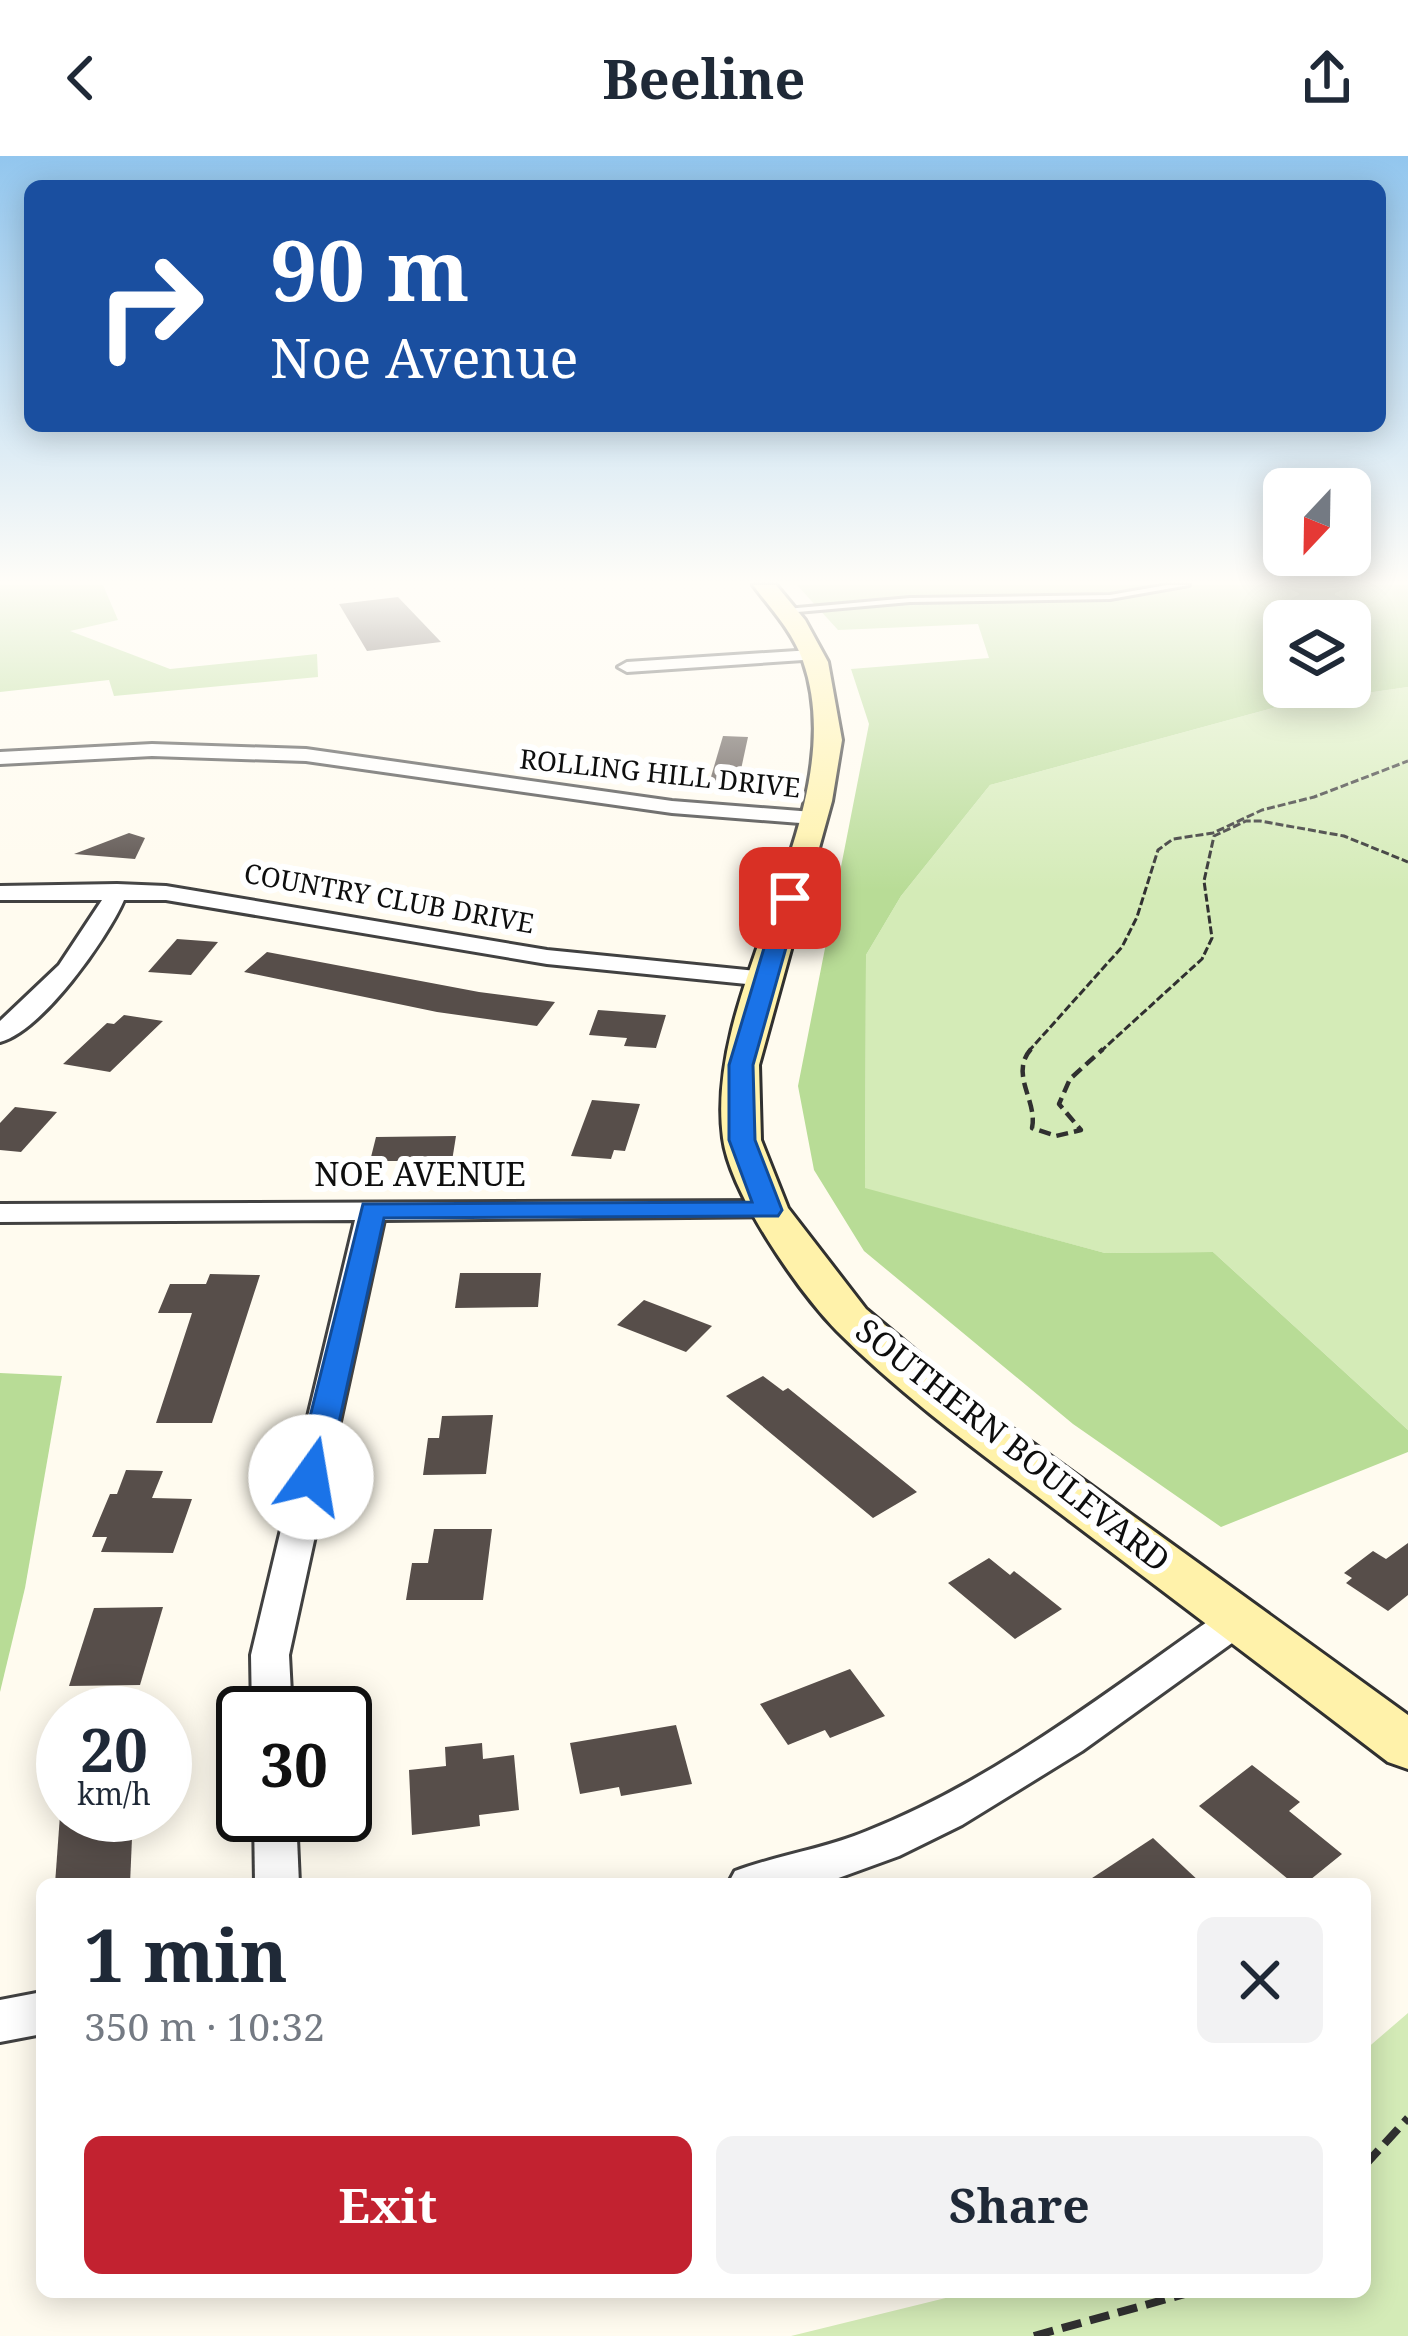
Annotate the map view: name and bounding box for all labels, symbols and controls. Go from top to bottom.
text: Beeline [603,41,806,115]
icon: back [48,45,114,111]
icon: share [1294,45,1360,111]
text: 90 m [270,211,470,326]
icon: right [72,228,228,384]
text: Noe Avenue [270,320,578,394]
north arrow [1263,468,1371,576]
map controls [1263,468,1371,708]
button: layers [1263,600,1371,708]
street label: ROLLING HILL DRIVE [518,739,802,806]
pin [739,847,841,949]
street label: COUNTRY CLUB DRIVE [241,854,537,941]
icon: arrive [757,865,823,931]
street label: NOE AVENUE [314,1151,526,1196]
street label: SOUTHERN BOULEVARD [847,1308,1180,1582]
position arrow [248,1414,374,1540]
speed limit sign: 30 [216,1686,372,1842]
text: 20 [80,1708,148,1790]
text: km/h [77,1773,151,1814]
text: 1 min [84,1905,288,2003]
button: close [1197,1917,1323,2043]
text: 350 m · 10:32 [84,1999,325,2052]
button: Exit [84,2136,692,2274]
button: Share [716,2136,1323,2274]

